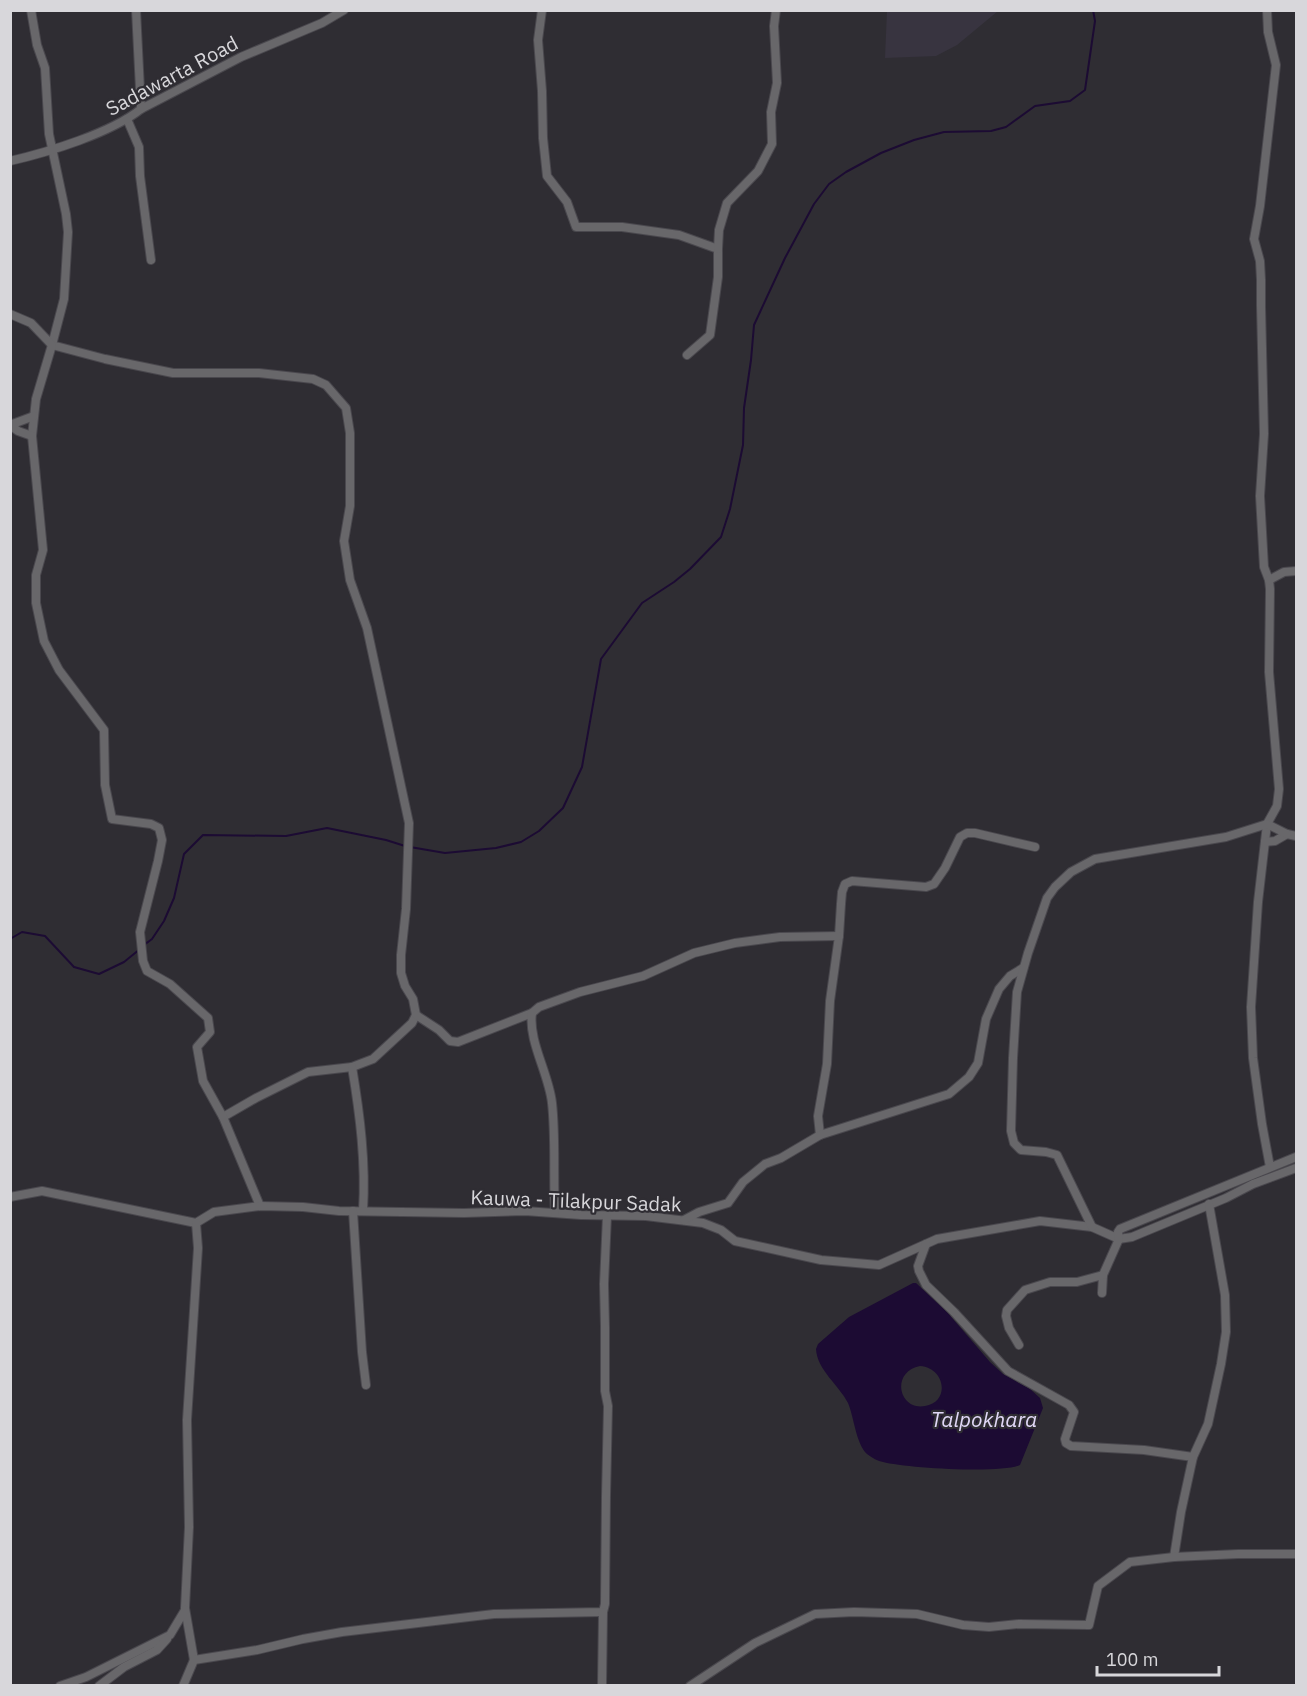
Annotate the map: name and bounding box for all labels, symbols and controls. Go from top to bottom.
street label: Sadawarta Road [101,29,243,122]
street label: Kauwa - Tilakpur Sadak [470,1183,682,1218]
water label: Talpokhara [931,1405,1037,1433]
scale bar [1097,1639,1218,1677]
text: 100 m [1106,1648,1158,1671]

